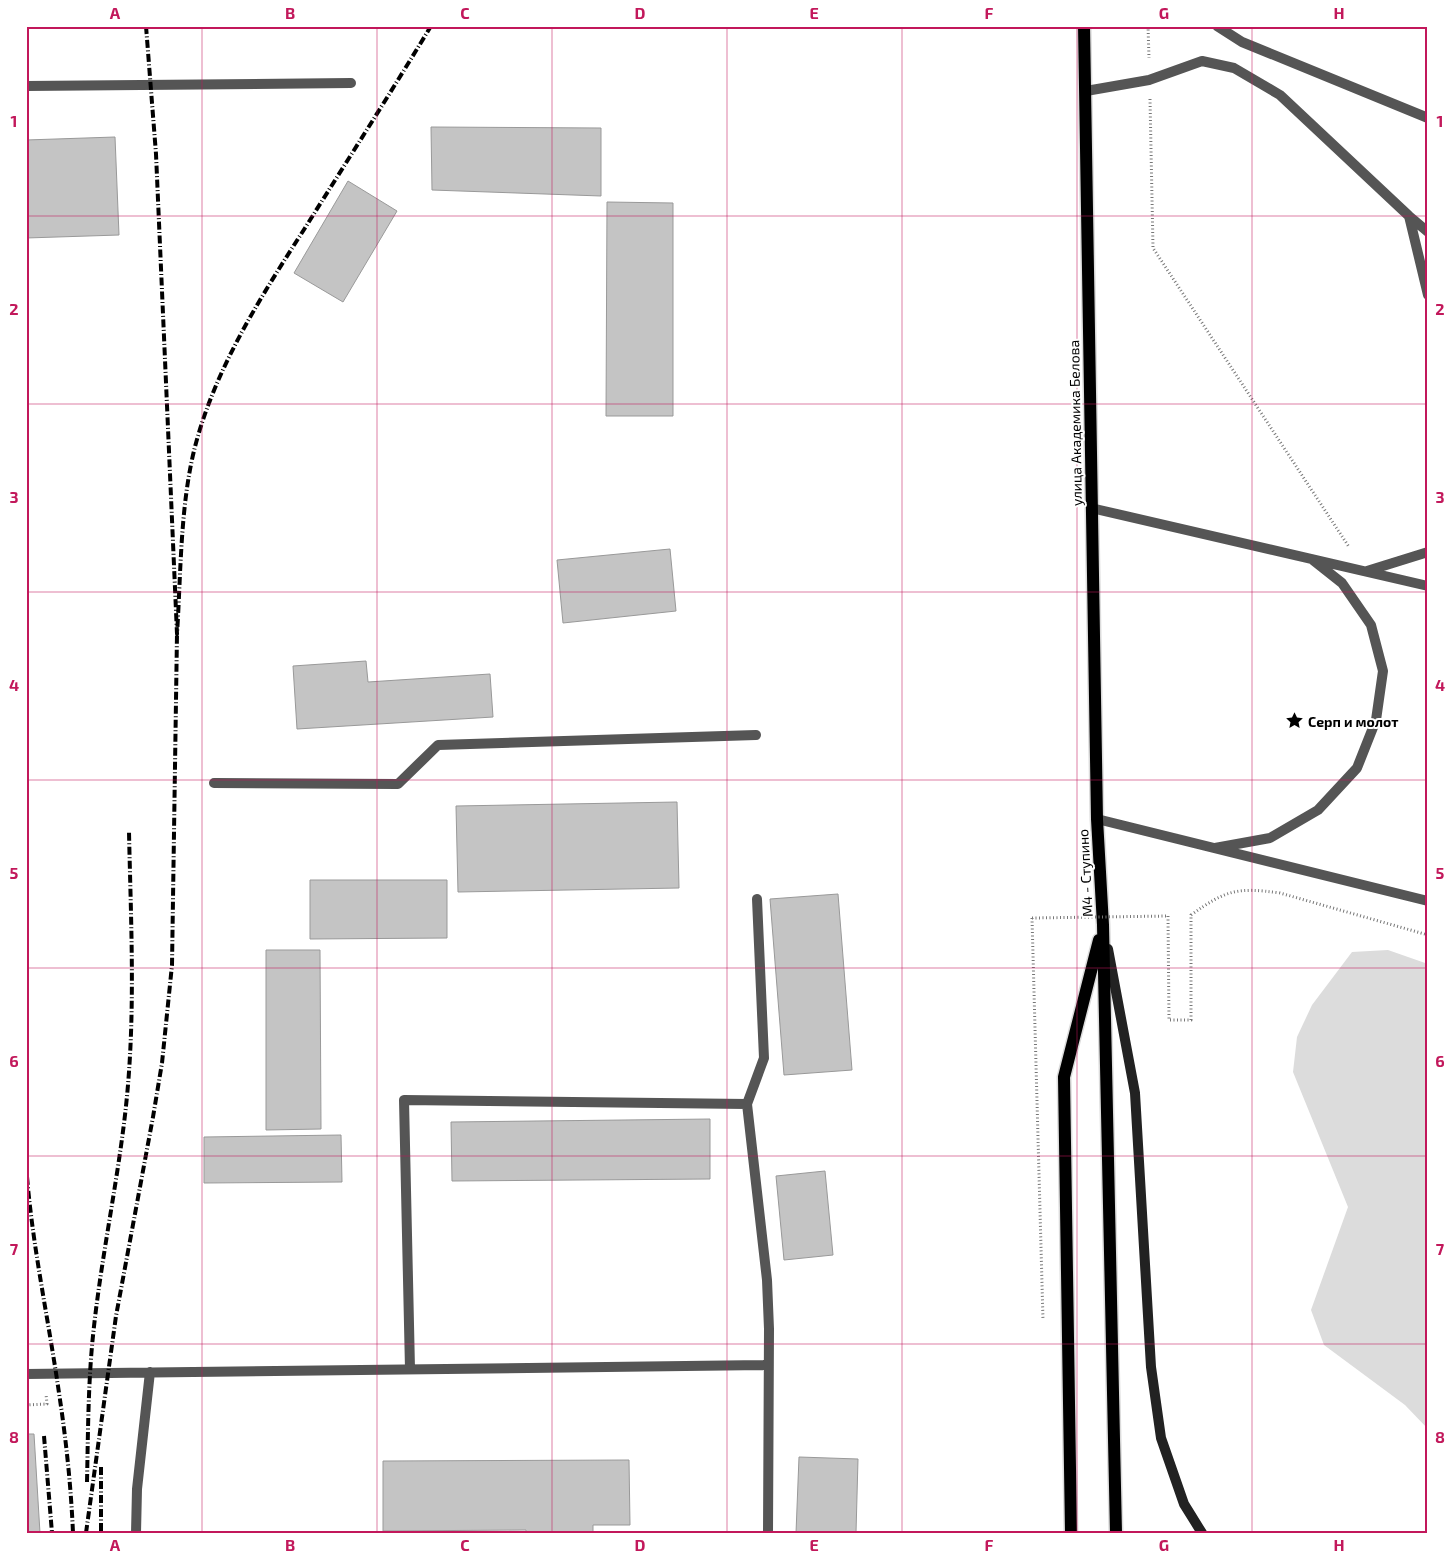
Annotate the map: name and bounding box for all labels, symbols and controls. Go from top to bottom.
text: A [110,3,121,22]
text: B [285,3,295,22]
text: C [460,3,470,22]
text: D [635,3,646,22]
text: E [809,3,819,22]
text: F [985,3,994,22]
text: G [1159,3,1169,22]
text: H [1333,3,1345,22]
text: 1 [11,111,17,130]
text: 1 [1437,111,1443,130]
text: 2 [9,299,19,318]
text: 2 [1435,299,1445,318]
street label: улица Академика Белова [1065,340,1085,506]
text: 3 [9,487,19,506]
text: 3 [1435,487,1445,506]
text: 4 [9,675,19,694]
text: 4 [1435,675,1445,694]
place icon: Серп и молот [1284,711,1304,731]
place label: Серп и молот [1308,713,1398,730]
street label: М4 - Ступино [1074,829,1096,917]
text: 5 [10,863,19,882]
text: 5 [1436,863,1445,882]
text: 6 [9,1051,19,1070]
text: 6 [1435,1051,1445,1070]
text: 7 [10,1239,19,1258]
text: 7 [1436,1239,1445,1258]
text: 8 [9,1427,19,1446]
text: 8 [1435,1427,1445,1446]
text: A [110,1535,121,1554]
text: B [285,1535,295,1554]
text: C [460,1535,470,1554]
text: D [635,1535,646,1554]
text: E [809,1535,819,1554]
text: F [985,1535,994,1554]
text: G [1159,1535,1169,1554]
text: H [1333,1535,1345,1554]

